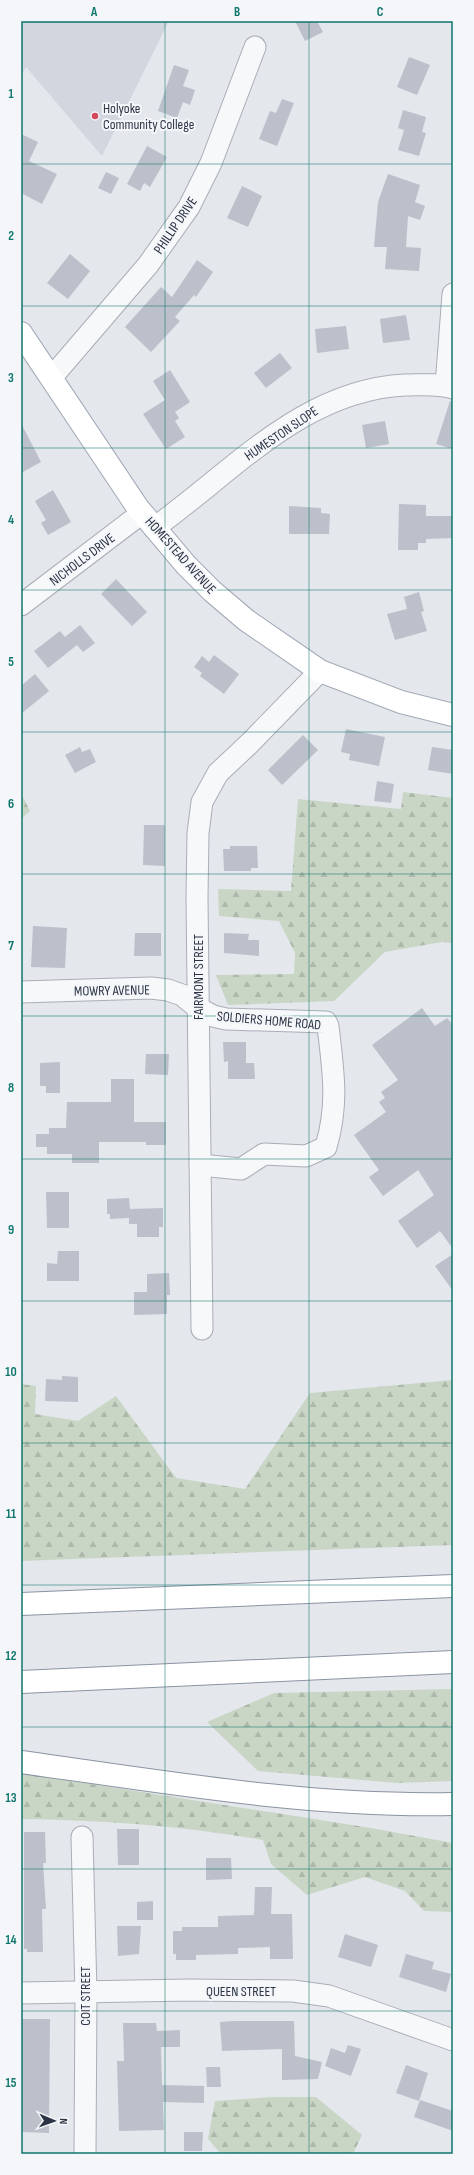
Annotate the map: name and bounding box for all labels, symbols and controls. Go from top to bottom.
text: A [90,4,98,20]
text: B [234,4,240,20]
text: C [377,4,384,20]
text: 1 [8,86,14,102]
place label: Holyoke Community College [103,100,194,133]
marker: Holyoke Community College [90,111,100,121]
street label: PHILLIP DRIVE [150,193,201,257]
text: 2 [8,228,14,244]
text: 3 [8,370,14,386]
street label: HUMESTON SLOPE [241,402,322,464]
text: 4 [8,512,14,528]
street label: HOMESTEAD AVENUE [142,513,220,598]
street label: NICHOLLS DRIVE [46,529,119,590]
text: 5 [8,654,14,670]
text: 6 [8,796,14,812]
street label: FAIRMONT STREET [190,934,207,1020]
text: 7 [8,938,14,954]
street label: MOWRY AVENUE [74,981,150,1000]
street label: SOLDIERS HOME ROAD [216,1007,322,1034]
text: 8 [8,1080,14,1096]
text: 9 [8,1222,14,1238]
text: 10 [5,1364,17,1380]
text: 11 [6,1506,16,1522]
text: 12 [6,1648,17,1664]
text: 13 [6,1790,17,1806]
text: 14 [5,1932,17,1948]
street label: COIT STREET [77,1966,94,2026]
street label: QUEEN STREET [206,1983,276,2000]
text: 15 [6,2075,17,2091]
north arrow [34,2101,74,2141]
text: N [57,2118,70,2125]

